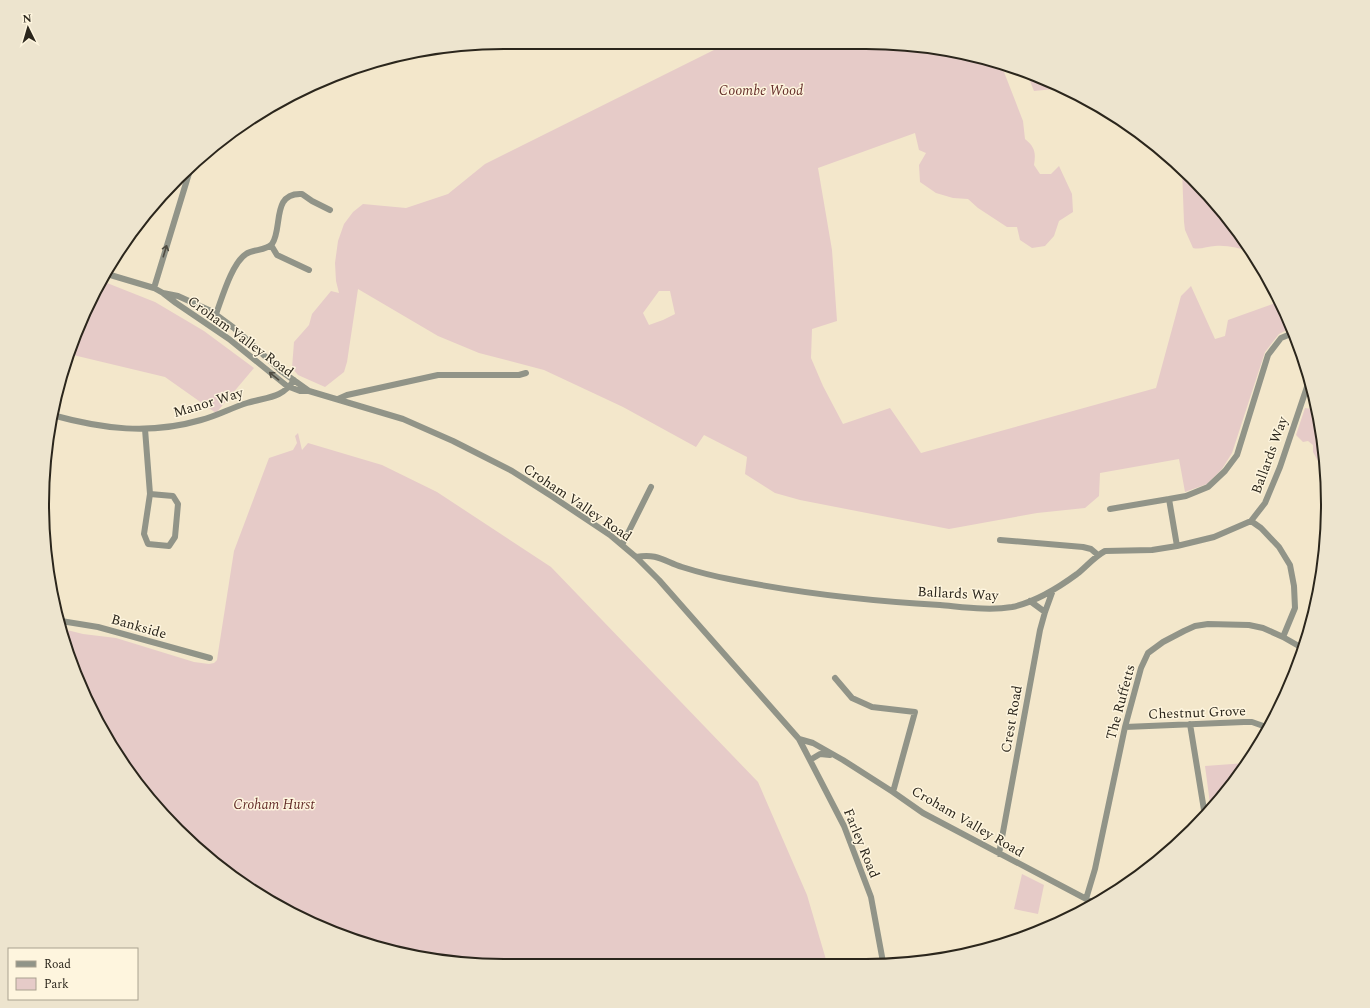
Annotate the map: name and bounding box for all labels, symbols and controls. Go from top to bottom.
north arrow [8,8,48,48]
text: N [22,10,32,27]
park label: Coombe Wood [719,80,803,101]
one-way arrow [162,245,169,258]
street label: Croham Valley Road [183,291,298,382]
one-way arrow [268,372,279,381]
street label: Manor Way [171,382,247,423]
street label: Ballards Way [1246,412,1294,497]
street label: Croham Valley Road [519,458,636,547]
street label: Ballards Way [917,581,1000,606]
street label: Bankside [109,609,169,644]
street label: The Ruffetts [1100,662,1141,742]
street label: Crest Road [995,683,1028,755]
street label: Chestnut Grove [1148,700,1247,725]
street label: Croham Valley Road [908,781,1028,862]
park label: Croham Hurst [233,794,315,815]
street label: Farley Road [838,805,885,881]
legend [8,948,138,1000]
text: Road [44,955,71,974]
text: Park [44,975,69,994]

